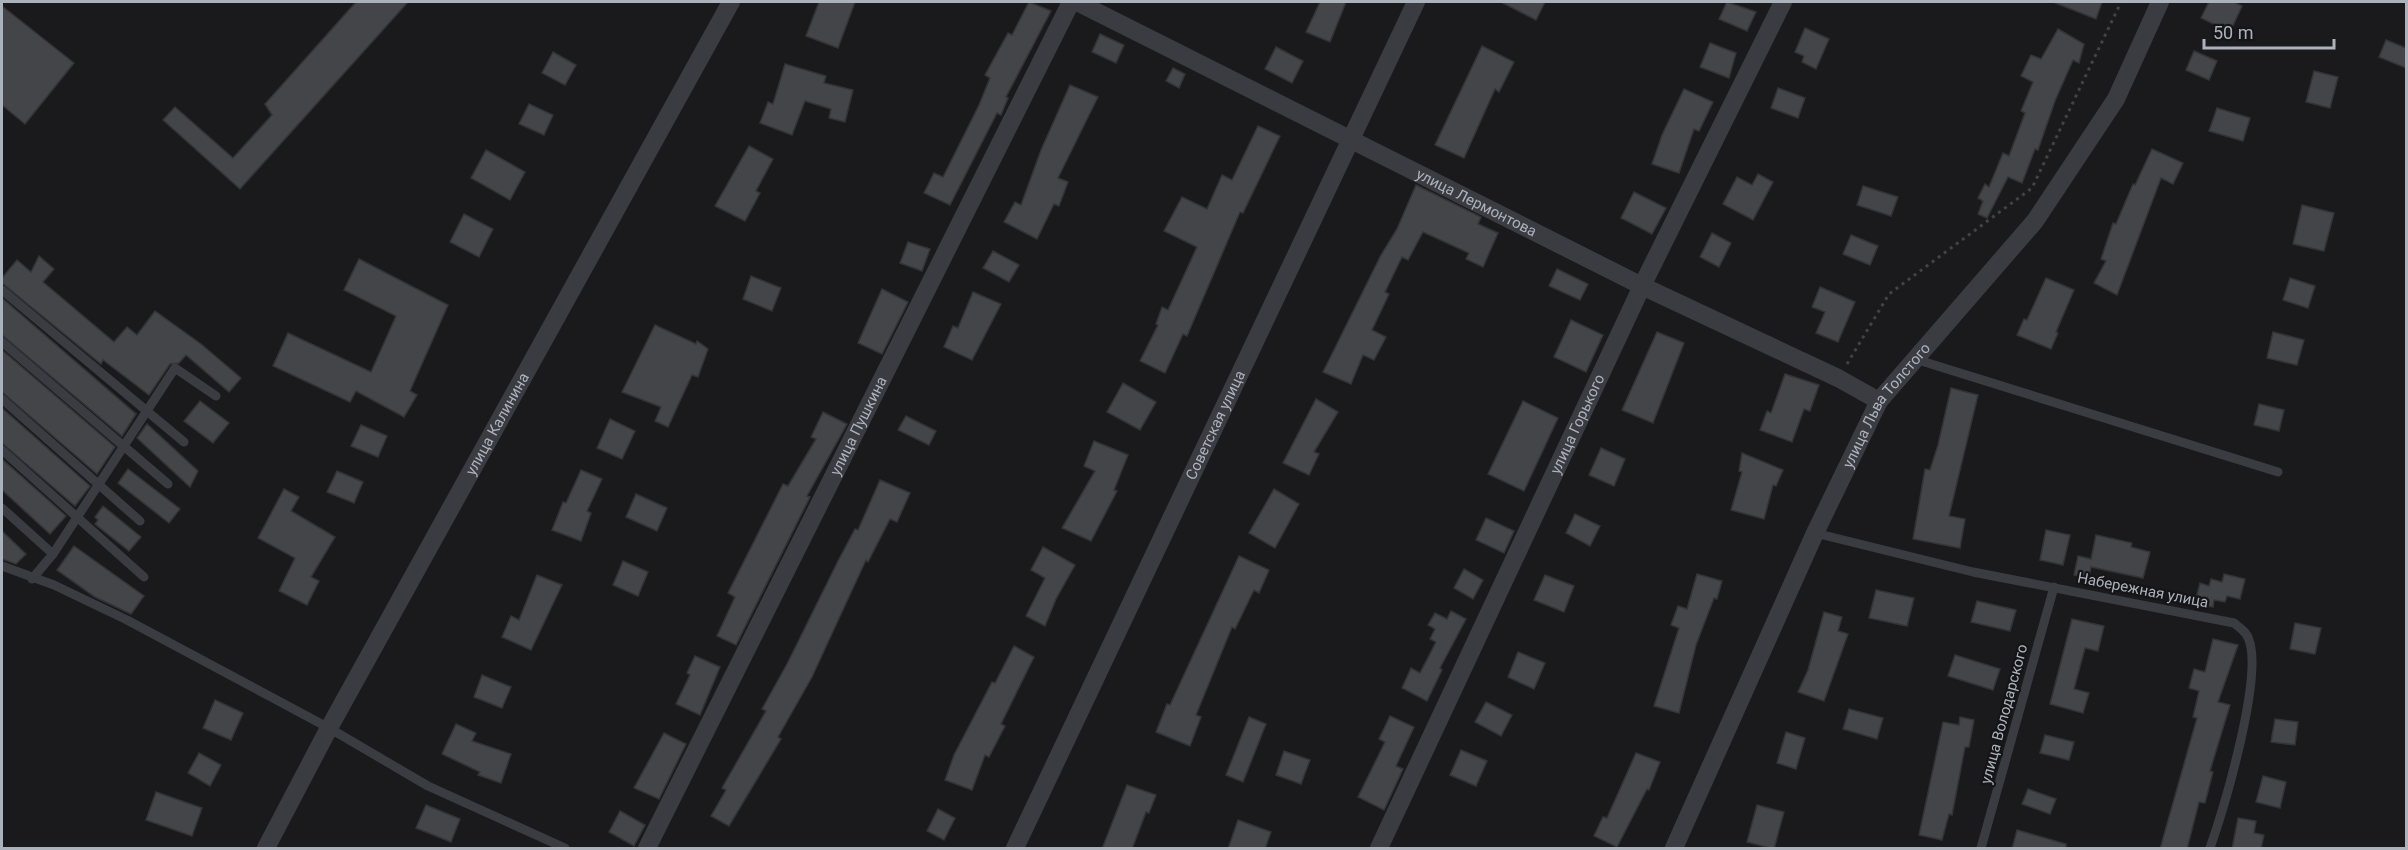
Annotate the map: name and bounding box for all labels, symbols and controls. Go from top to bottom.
scale bar [2204,12,2334,50]
text: 50 m [2213,22,2253,43]
street label: улица Лермонтова [1413,165,1540,241]
street label: улица Льва Толстого [1839,339,1934,471]
street label: Советская улица [1182,368,1249,483]
street label: улица Калинина [462,370,533,478]
street label: улица Горького [1546,371,1608,477]
street label: улица Пушкина [826,373,891,479]
street label: Набережная улица [2076,568,2210,612]
street label: улица Володарского [1977,642,2031,786]

